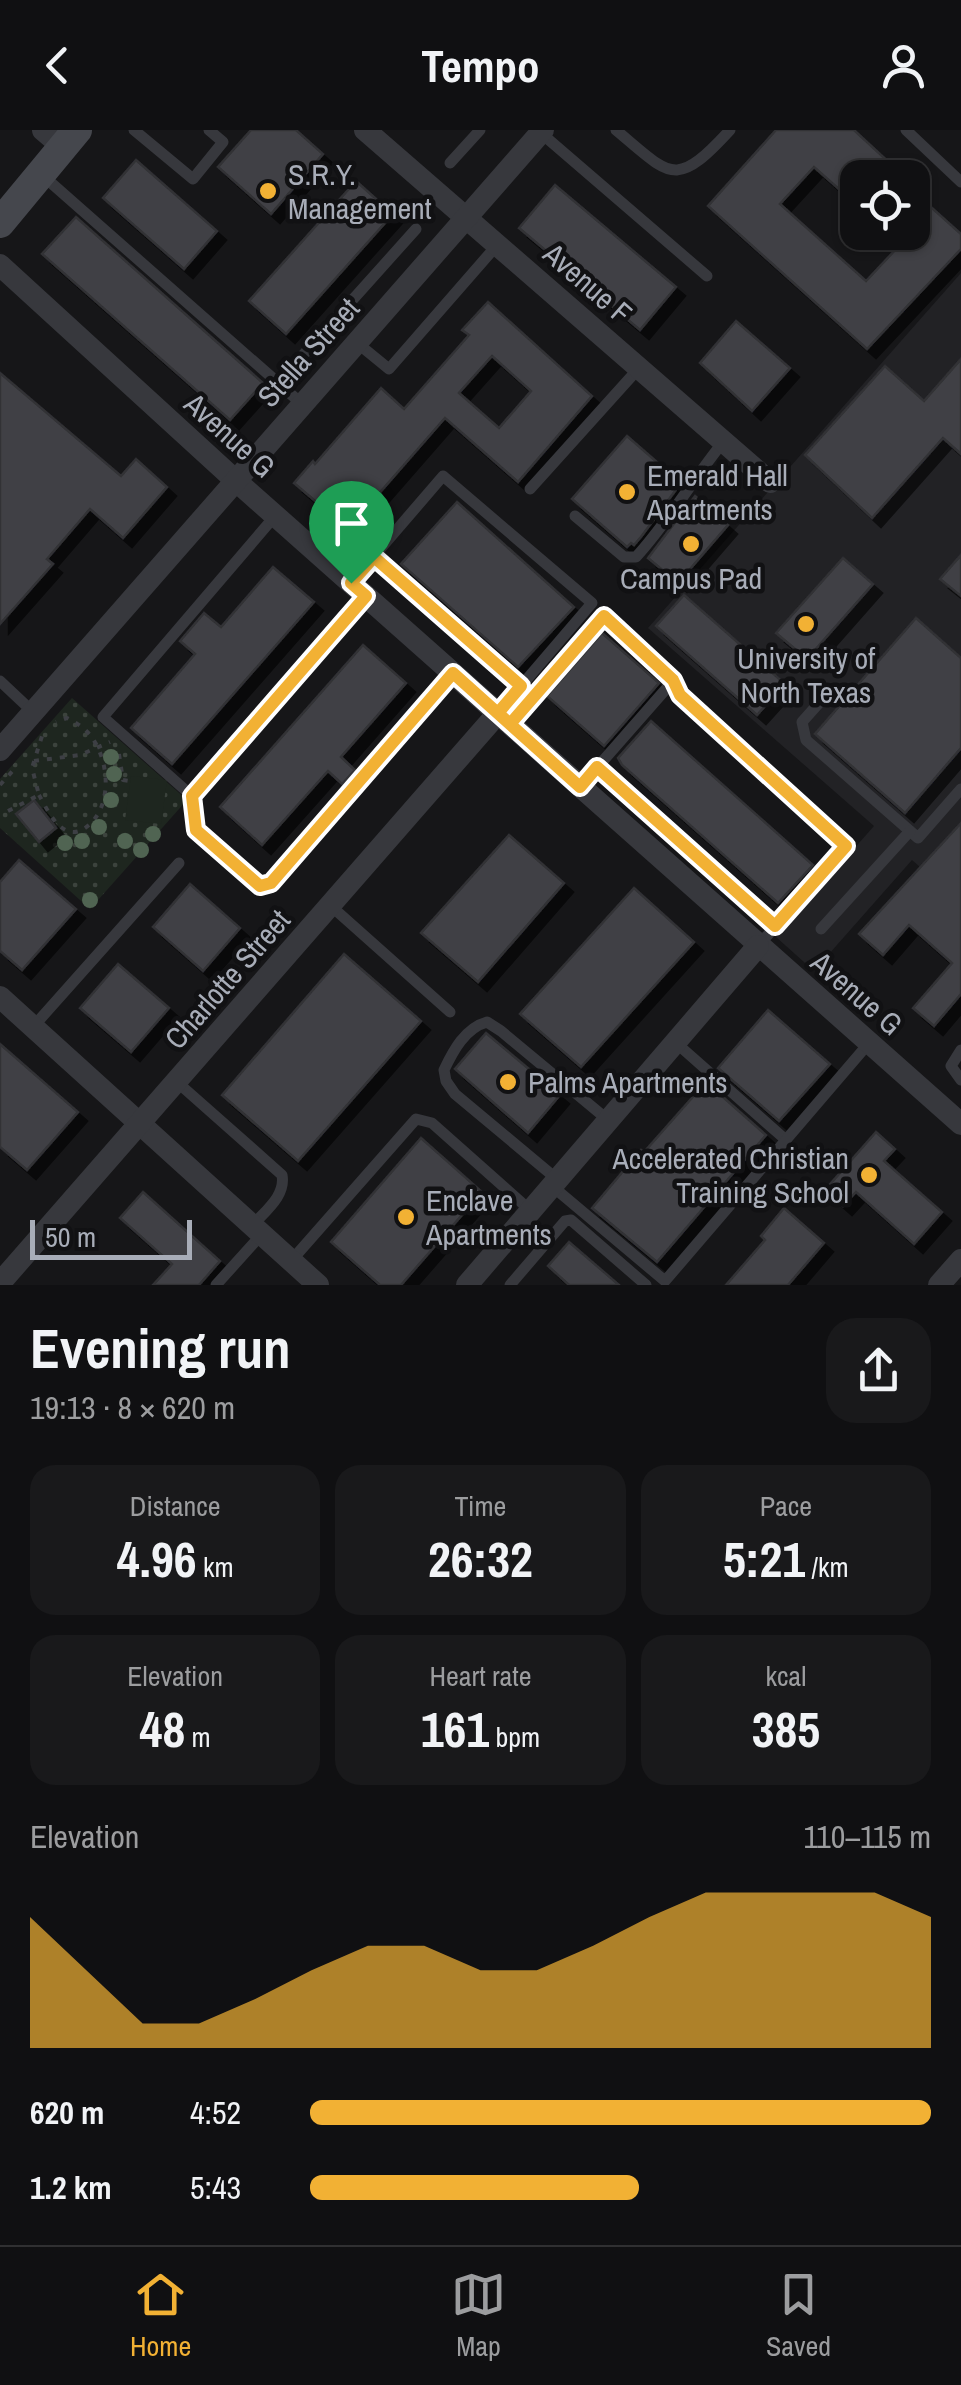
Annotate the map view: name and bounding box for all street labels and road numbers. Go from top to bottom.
street label: Avenue F [535,233,641,333]
street label: Stella Street [248,289,368,415]
street label: Avenue G [175,383,284,486]
street label: Charlotte Street [155,901,299,1057]
street label: Avenue G [802,941,911,1044]

